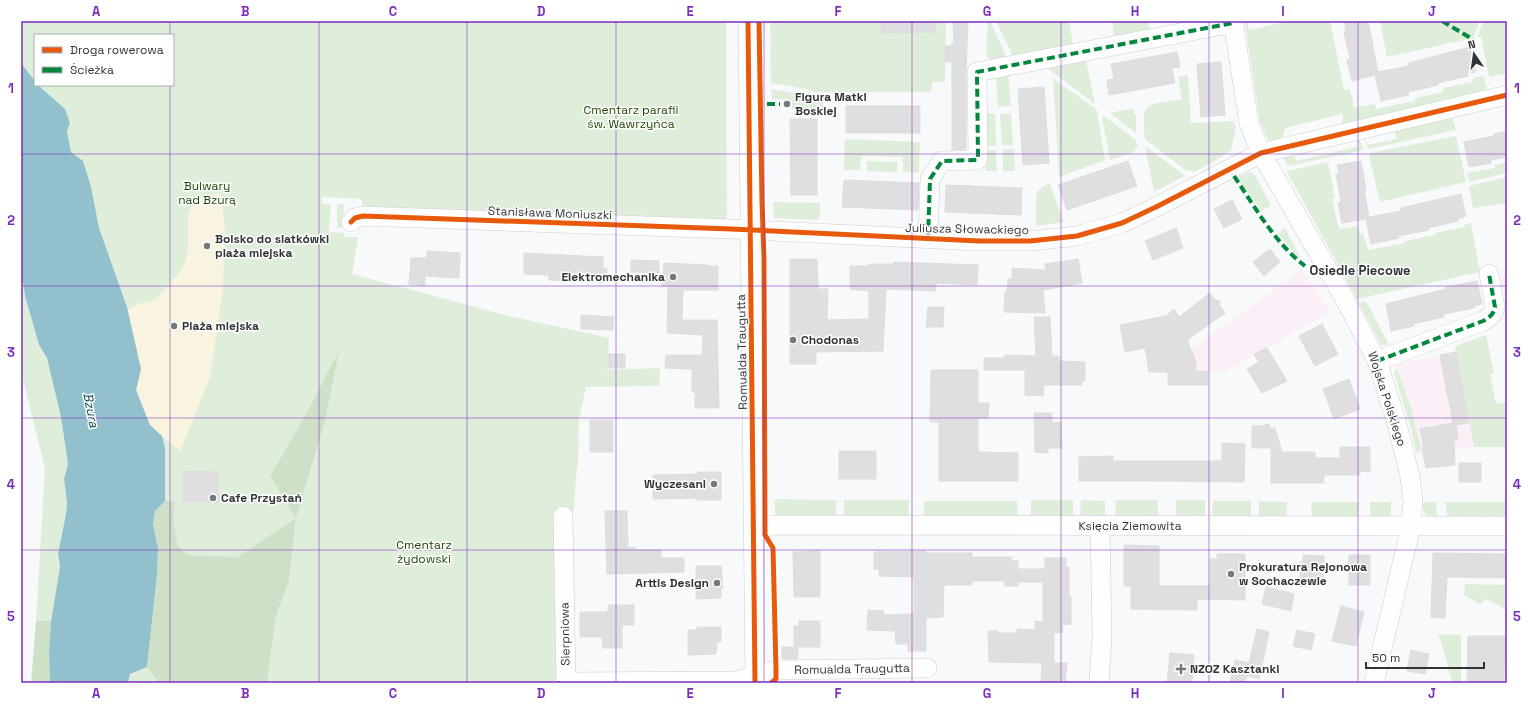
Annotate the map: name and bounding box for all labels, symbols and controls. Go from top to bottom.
text: A [92,3,101,20]
text: B [241,3,250,20]
text: C [389,3,397,20]
text: D [537,3,546,20]
text: E [686,3,694,20]
text: F [835,3,842,20]
text: G [983,3,991,20]
text: H [1131,3,1139,20]
text: I [1281,3,1285,20]
text: J [1428,3,1436,20]
legend [34,34,174,86]
north arrow [1454,34,1494,74]
text: N [1467,37,1477,52]
text: Droga rowerowa [70,42,164,58]
text: Ścieżka [70,62,114,78]
text: 1 [8,80,14,97]
text: 1 [1514,80,1520,97]
place label: Figura Matki Boskiej [795,89,867,119]
marker: Figura Matki Boskiej [782,99,792,109]
park label: Cmentarz parafii św. Wawrzyńca [584,102,679,132]
park label: Bulwary nad Bzurą [178,178,236,208]
street label: Stanisława Moniuszki [488,203,613,223]
text: 2 [7,212,15,229]
text: 2 [1513,212,1521,229]
street label: Juliusza Słowackiego [905,220,1029,238]
place label: Boisko do siatkówki plaża miejska [215,231,329,261]
marker: Boisko do siatkówki plaża miejska [202,241,212,251]
district label: Osiedle Piecowe [1309,262,1411,279]
place label: Elektromechanika [561,269,665,285]
marker: Elektromechanika [668,272,678,282]
street label: Romualda Traugutta [733,294,751,410]
place label: Plaża miejska [182,318,259,334]
marker: Plaża miejska [169,321,179,331]
place label: Chodonas [801,332,859,348]
marker: Chodonas [788,335,798,345]
text: 3 [7,344,15,361]
text: 3 [1513,344,1521,361]
street label: Wojska Polskiego [1364,350,1410,448]
water label: Bzura [79,391,103,430]
text: 4 [7,476,15,493]
place label: Wyczesani [644,476,706,492]
text: 4 [1513,476,1521,493]
marker: Wyczesani [709,479,719,489]
place label: Cafe Przystań [221,490,302,506]
marker: Cafe Przystań [208,493,218,503]
street label: Księcia Ziemowita [1078,518,1182,534]
park label: Cmentarz żydowski [396,537,452,567]
place label: Prokuratura Rejonowa w Sochaczewie [1239,559,1367,589]
marker: Prokuratura Rejonowa w Sochaczewie [1226,569,1236,579]
place label: Arttis Design [635,575,709,591]
marker: Arttis Design [712,578,722,588]
street label: Sierpniowa [556,602,574,666]
text: 5 [7,608,15,625]
text: 5 [1513,608,1521,625]
scale bar [1366,644,1484,670]
text: 50 m [1372,650,1400,666]
street label: Romualda Traugutta [794,660,910,678]
place label: NZOZ Kasztanki [1190,661,1279,677]
marker: NZOZ Kasztanki [1175,663,1187,675]
text: A [92,685,101,702]
text: B [241,685,250,702]
text: C [389,685,397,702]
text: D [537,685,546,702]
text: E [686,685,694,702]
text: F [835,685,842,702]
text: G [983,685,991,702]
text: H [1131,685,1139,702]
text: I [1281,685,1285,702]
text: J [1428,685,1436,702]

